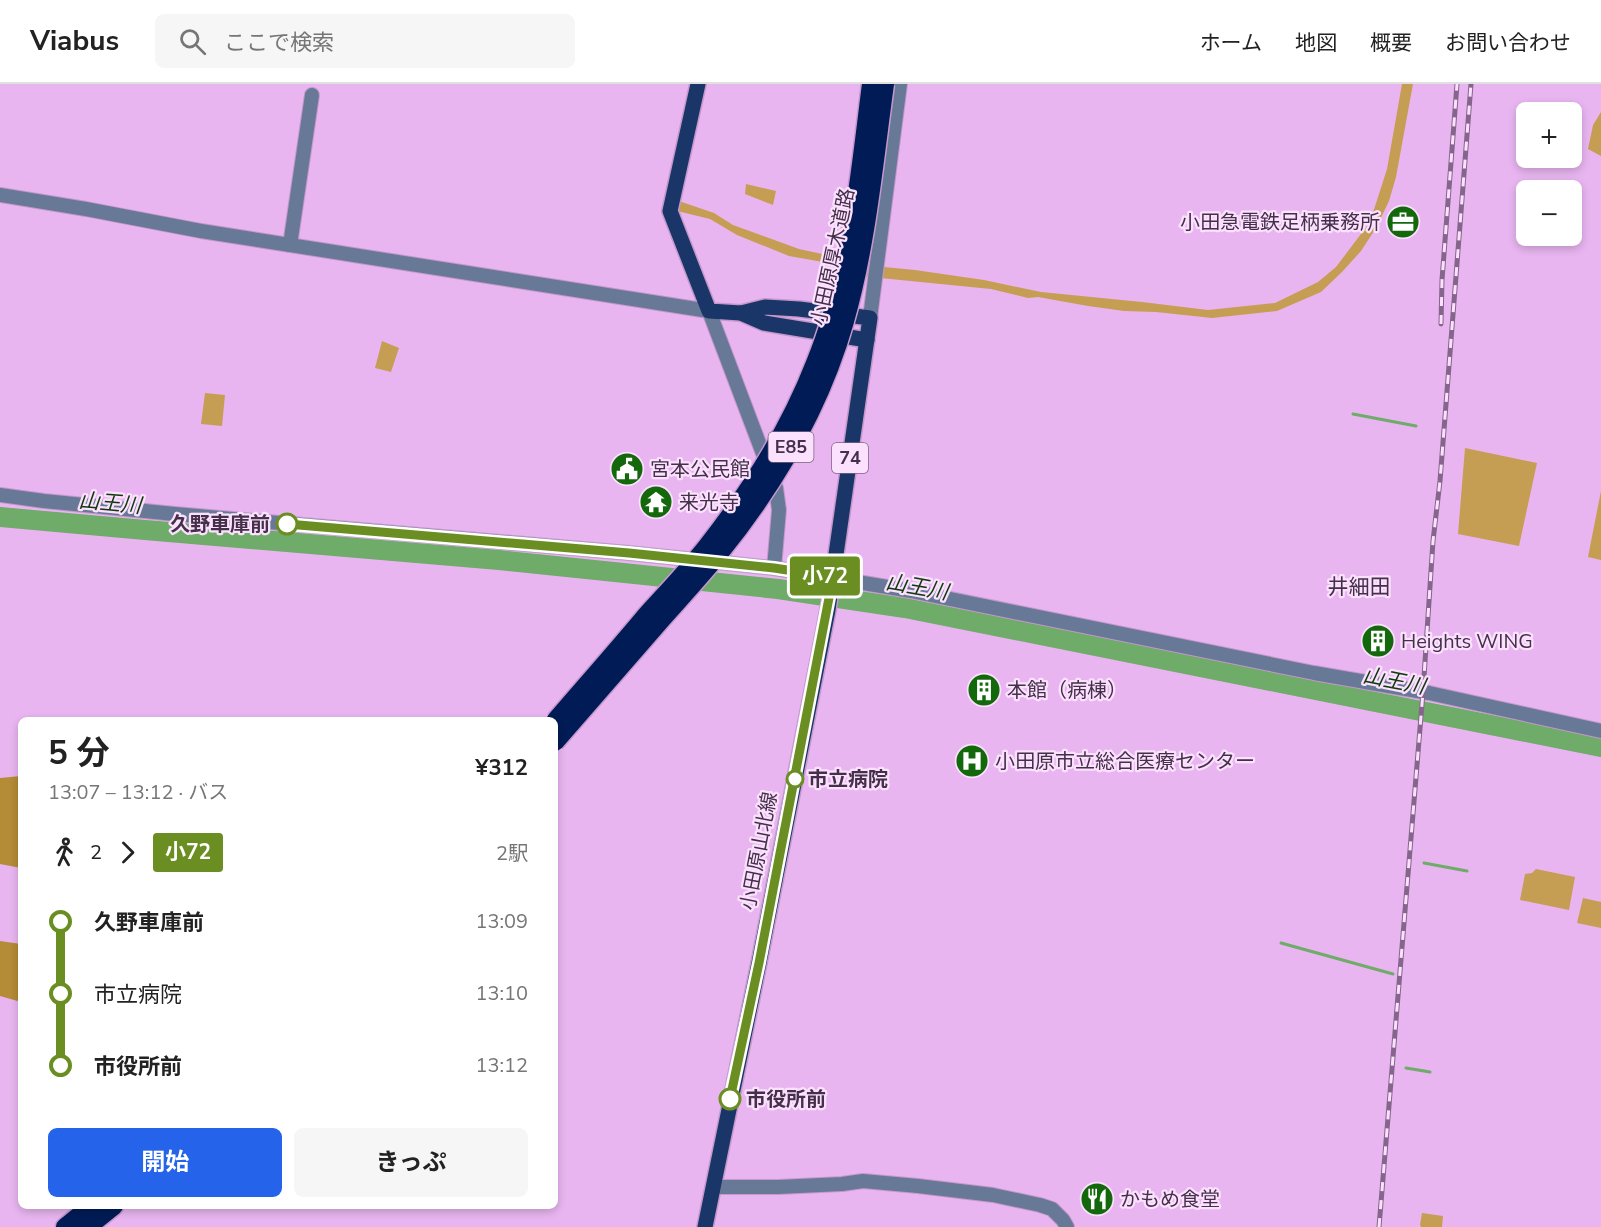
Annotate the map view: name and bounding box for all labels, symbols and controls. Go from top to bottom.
search box [155,14,575,68]
text: Viabus [30,22,119,60]
icon: search [176,25,209,58]
text: ここで検索 [224,28,334,58]
text: ホーム [1200,29,1262,57]
text: 地図 [1295,29,1337,57]
text: 概要 [1370,29,1412,57]
text: お問い合わせ [1445,29,1571,57]
map controls [1516,102,1582,246]
button: + [1516,102,1582,168]
button: − [1516,180,1582,246]
street label: 小田原厚木道路 [805,186,861,328]
office icon: 小田急電鉄足柄乗務所 [1385,204,1421,240]
place label: 小田急電鉄足柄乗務所 [1180,209,1380,236]
road number: E85 [768,432,814,462]
road number: 74 [832,443,868,473]
public building icon: 宮本公民館 [609,451,645,487]
place label: 宮本公民館 [650,456,750,483]
temple icon: 来光寺 [638,484,674,520]
water label: 山王川 [77,486,145,520]
place label: 来光寺 [679,489,739,516]
place label: 久野車庫前 [170,511,270,538]
marker: 久野車庫前 [276,513,298,535]
line badge: 小72 [790,556,860,596]
text: 小72 [802,562,848,590]
water label: 山王川 [884,568,952,607]
district label: 井細田 [1328,573,1391,601]
building icon: Heights WING [1360,623,1396,659]
place label: Heights WING [1401,628,1533,655]
water label: 山王川 [1360,661,1430,701]
building icon: 本館（病棟） [966,672,1002,708]
place label: 本館（病棟） [1007,677,1127,704]
text: 5 分 [48,731,110,776]
hospital icon: 小田原市立総合医療センター [954,743,990,779]
place label: 小田原市立総合医療センター [995,748,1255,775]
text: ¥312 [475,753,528,783]
place label: 市立病院 [808,766,888,793]
marker: 市立病院 [786,770,804,788]
text: 13:07 – 13:12 · バス [48,779,228,806]
street label: 小田原山北線 [734,790,784,912]
icon: walk [48,836,81,869]
icon: forward [111,836,144,869]
text: 小72 [165,838,211,866]
text: 2 [90,839,102,866]
text: 2駅 [496,840,528,867]
text: 久野車庫前 [94,908,204,938]
text: 13:09 [475,908,528,935]
text: 市立病院 [94,980,182,1010]
text: 13:10 [475,980,528,1007]
text: 市役所前 [94,1052,182,1082]
text: 13:12 [475,1052,528,1079]
place label: 市役所前 [746,1086,826,1113]
marker: 市役所前 [719,1088,741,1110]
button: 開始 [48,1128,282,1197]
button: きっぷ [294,1128,528,1197]
restaurant icon: かもめ食堂 [1079,1181,1115,1217]
place label: かもめ食堂 [1120,1186,1220,1213]

